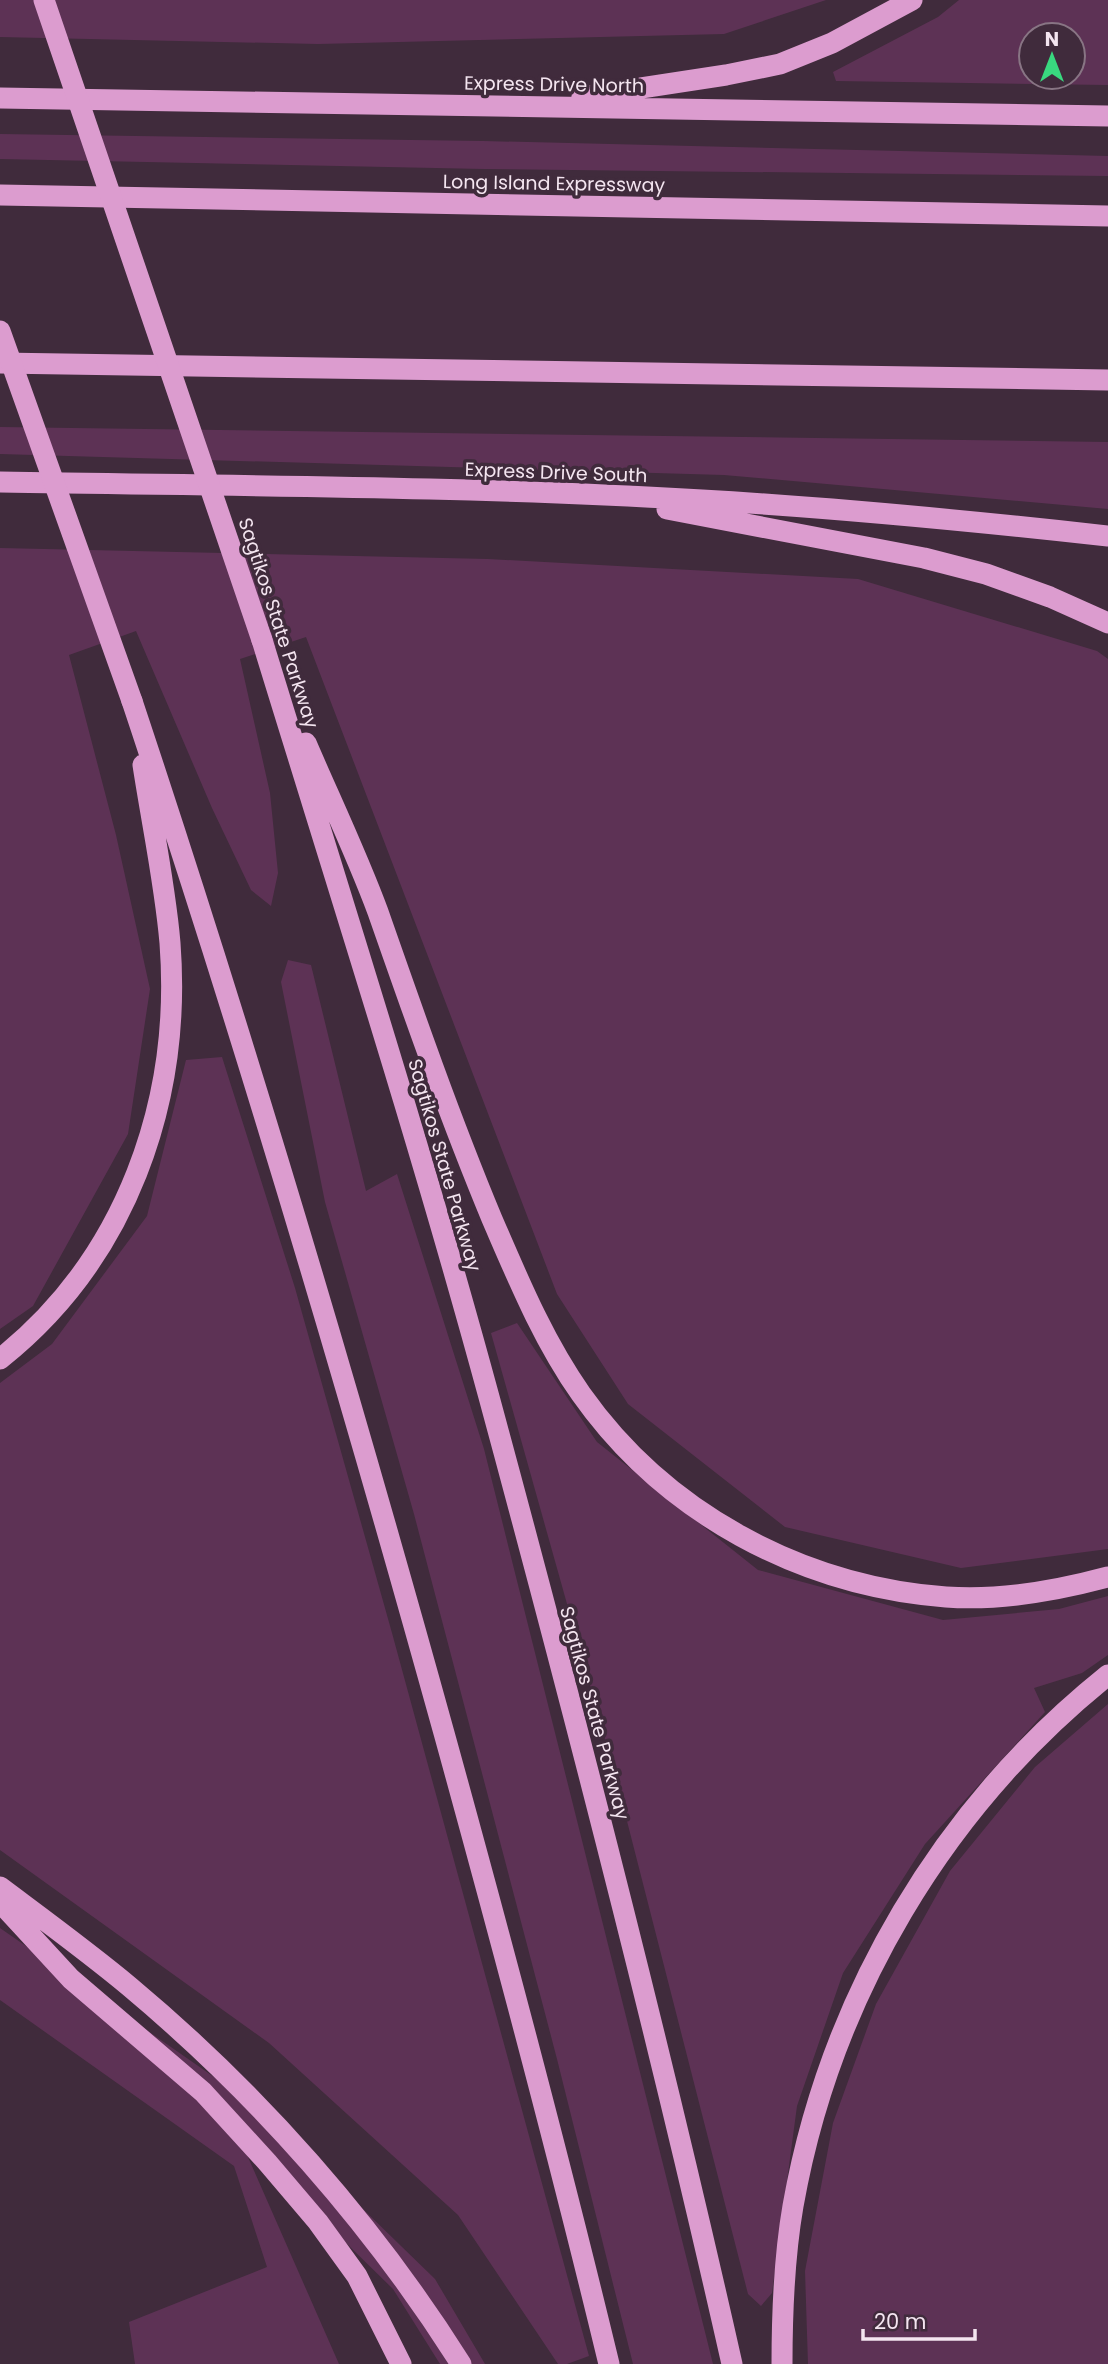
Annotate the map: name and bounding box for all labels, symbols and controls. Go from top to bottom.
north arrow [1017,21,1087,91]
text: N [1045,26,1059,53]
street label: Express Drive North [464,69,644,100]
street label: Long Island Expressway [443,168,666,199]
street label: Express Drive South [464,456,648,489]
street label: Sagtikos State Parkway [232,514,325,732]
street label: Sagtikos State Parkway [401,1056,488,1275]
street label: Sagtikos State Parkway [553,1603,636,1823]
scale bar [863,2298,975,2342]
text: 20 m [874,2307,927,2336]

